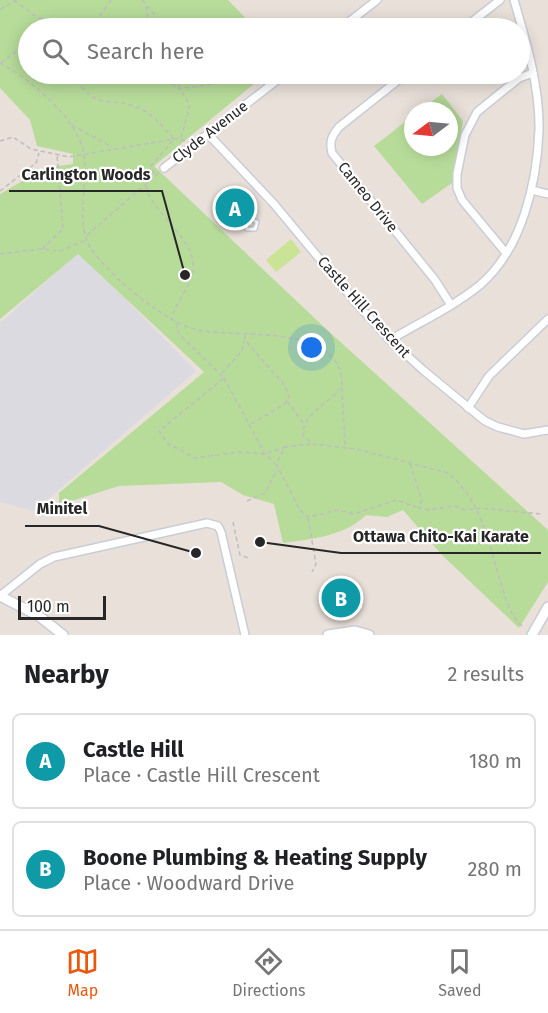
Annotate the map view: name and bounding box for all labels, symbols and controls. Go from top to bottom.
search box [18,18,530,84]
icon: search [39,35,72,68]
text: Search here [87,38,205,65]
street label: Clyde Avenue [169,97,251,167]
north arrow [404,102,458,156]
callout: Carlington Woods [9,157,162,191]
street label: Cameo Drive [334,158,402,236]
text: Carlington Woods [21,165,151,184]
pin: A [216,186,254,230]
street label: Castle Hill Crescent [314,253,415,362]
your location [297,333,326,362]
callout: Minitel [25,492,99,526]
text: Minitel [37,499,87,518]
callout: Ottawa Chito-Kai Karate [341,519,541,553]
text: Ottawa Chito-Kai Karate [353,527,529,546]
pin: B [322,576,360,620]
scale bar [18,593,106,620]
text: 100 m [27,597,70,616]
text: Nearby [24,659,109,690]
text: 2 results [447,662,524,686]
text: Castle Hill [83,736,184,763]
text: A [40,749,51,773]
text: 180 m [469,749,522,773]
text: Place · Castle Hill Crescent [83,763,320,787]
text: Boone Plumbing & Heating Supply [83,844,427,871]
text: B [39,857,52,881]
text: 280 m [467,857,522,881]
text: Place · Woodward Drive [83,871,294,895]
tab: Map [66,945,99,1000]
tab: Directions [232,945,306,1000]
tab: Saved [438,945,482,1000]

